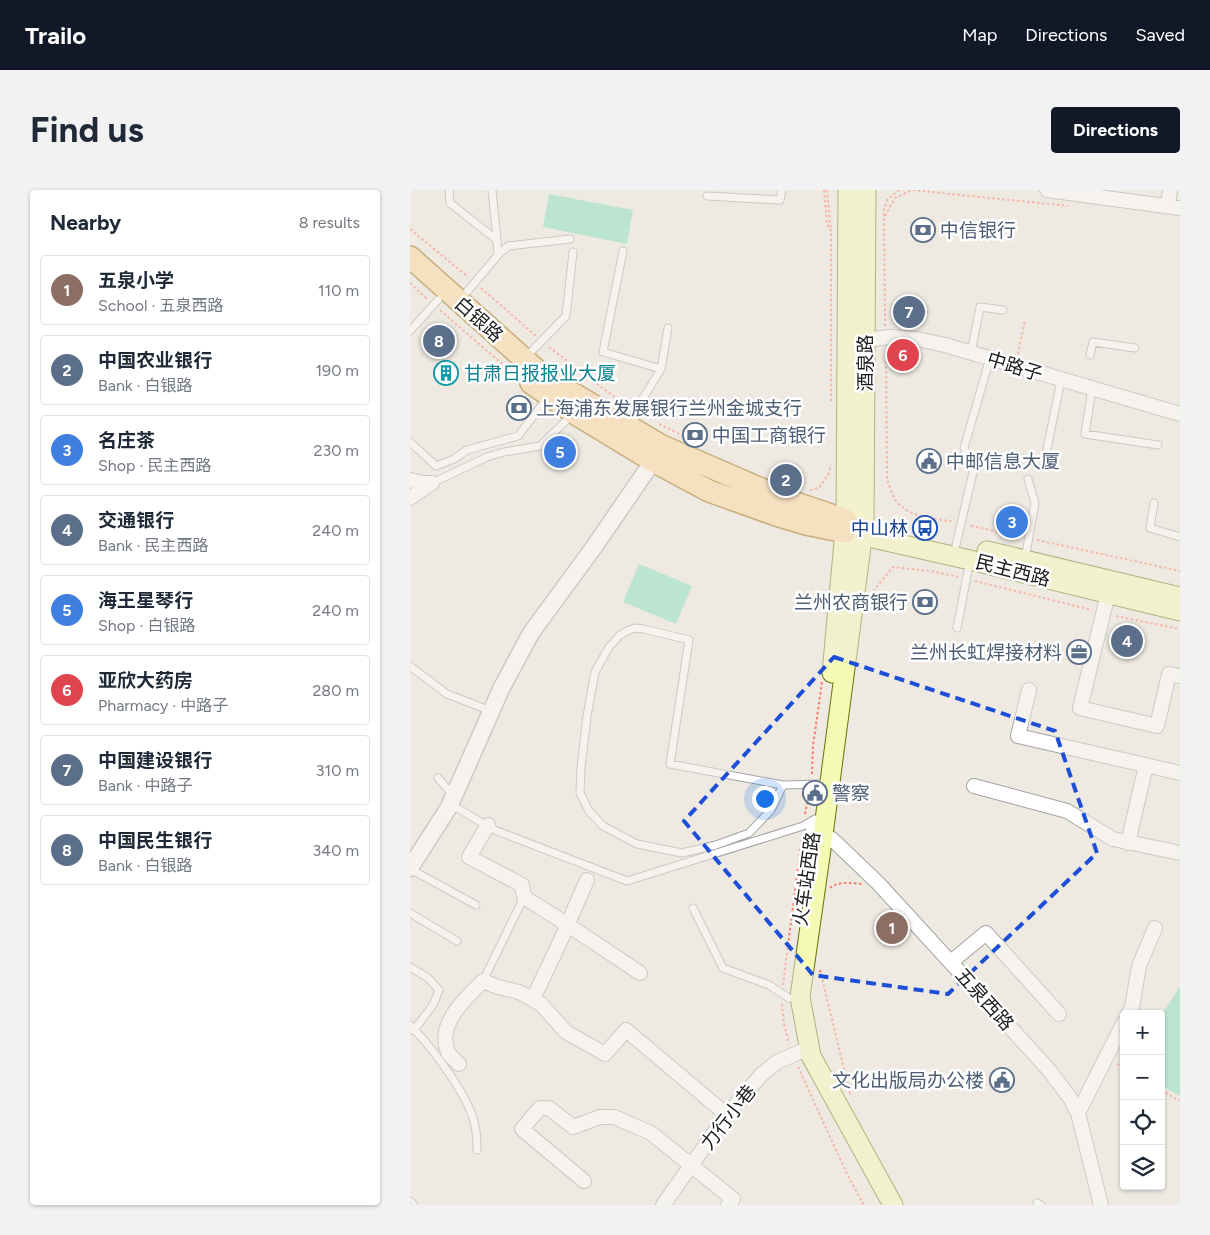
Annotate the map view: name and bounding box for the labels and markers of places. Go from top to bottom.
bank icon: 中信银行 [910,217,936,243]
place label: 中信银行 [940,219,1016,242]
pin: 7 [893,293,925,331]
pin: 8 [423,322,455,360]
pin: 6 [887,336,919,374]
building icon: 甘肃日报报业大厦 [433,360,459,386]
place label: 甘肃日报报业大厦 [464,362,616,385]
bank icon: 上海浦东发展银行兰州金城支行 [506,395,532,421]
place label: 上海浦东发展银行兰州金城支行 [536,397,802,420]
bank icon: 中国工商银行 [682,422,708,448]
place label: 中国工商银行 [712,424,826,447]
pin: 5 [544,433,576,471]
public building icon: 中邮信息大厦 [916,448,942,474]
place label: 中邮信息大厦 [946,450,1060,473]
pin: 2 [770,461,802,499]
pin: 3 [996,503,1028,541]
bus stop icon: 中山林 [912,515,938,541]
place label: 中山林 [851,517,908,540]
bank icon: 兰州农商银行 [912,589,938,615]
place label: 兰州农商银行 [794,591,908,614]
pin: 4 [1111,622,1143,660]
office icon: 兰州长虹焊接材料 [1066,639,1092,665]
place label: 兰州长虹焊接材料 [910,641,1062,664]
public building icon: 警察 [802,780,828,806]
place label: 警察 [832,782,870,805]
pin: 1 [876,909,908,947]
public building icon: 文化出版局办公楼 [989,1067,1015,1093]
place label: 文化出版局办公楼 [832,1069,984,1092]

